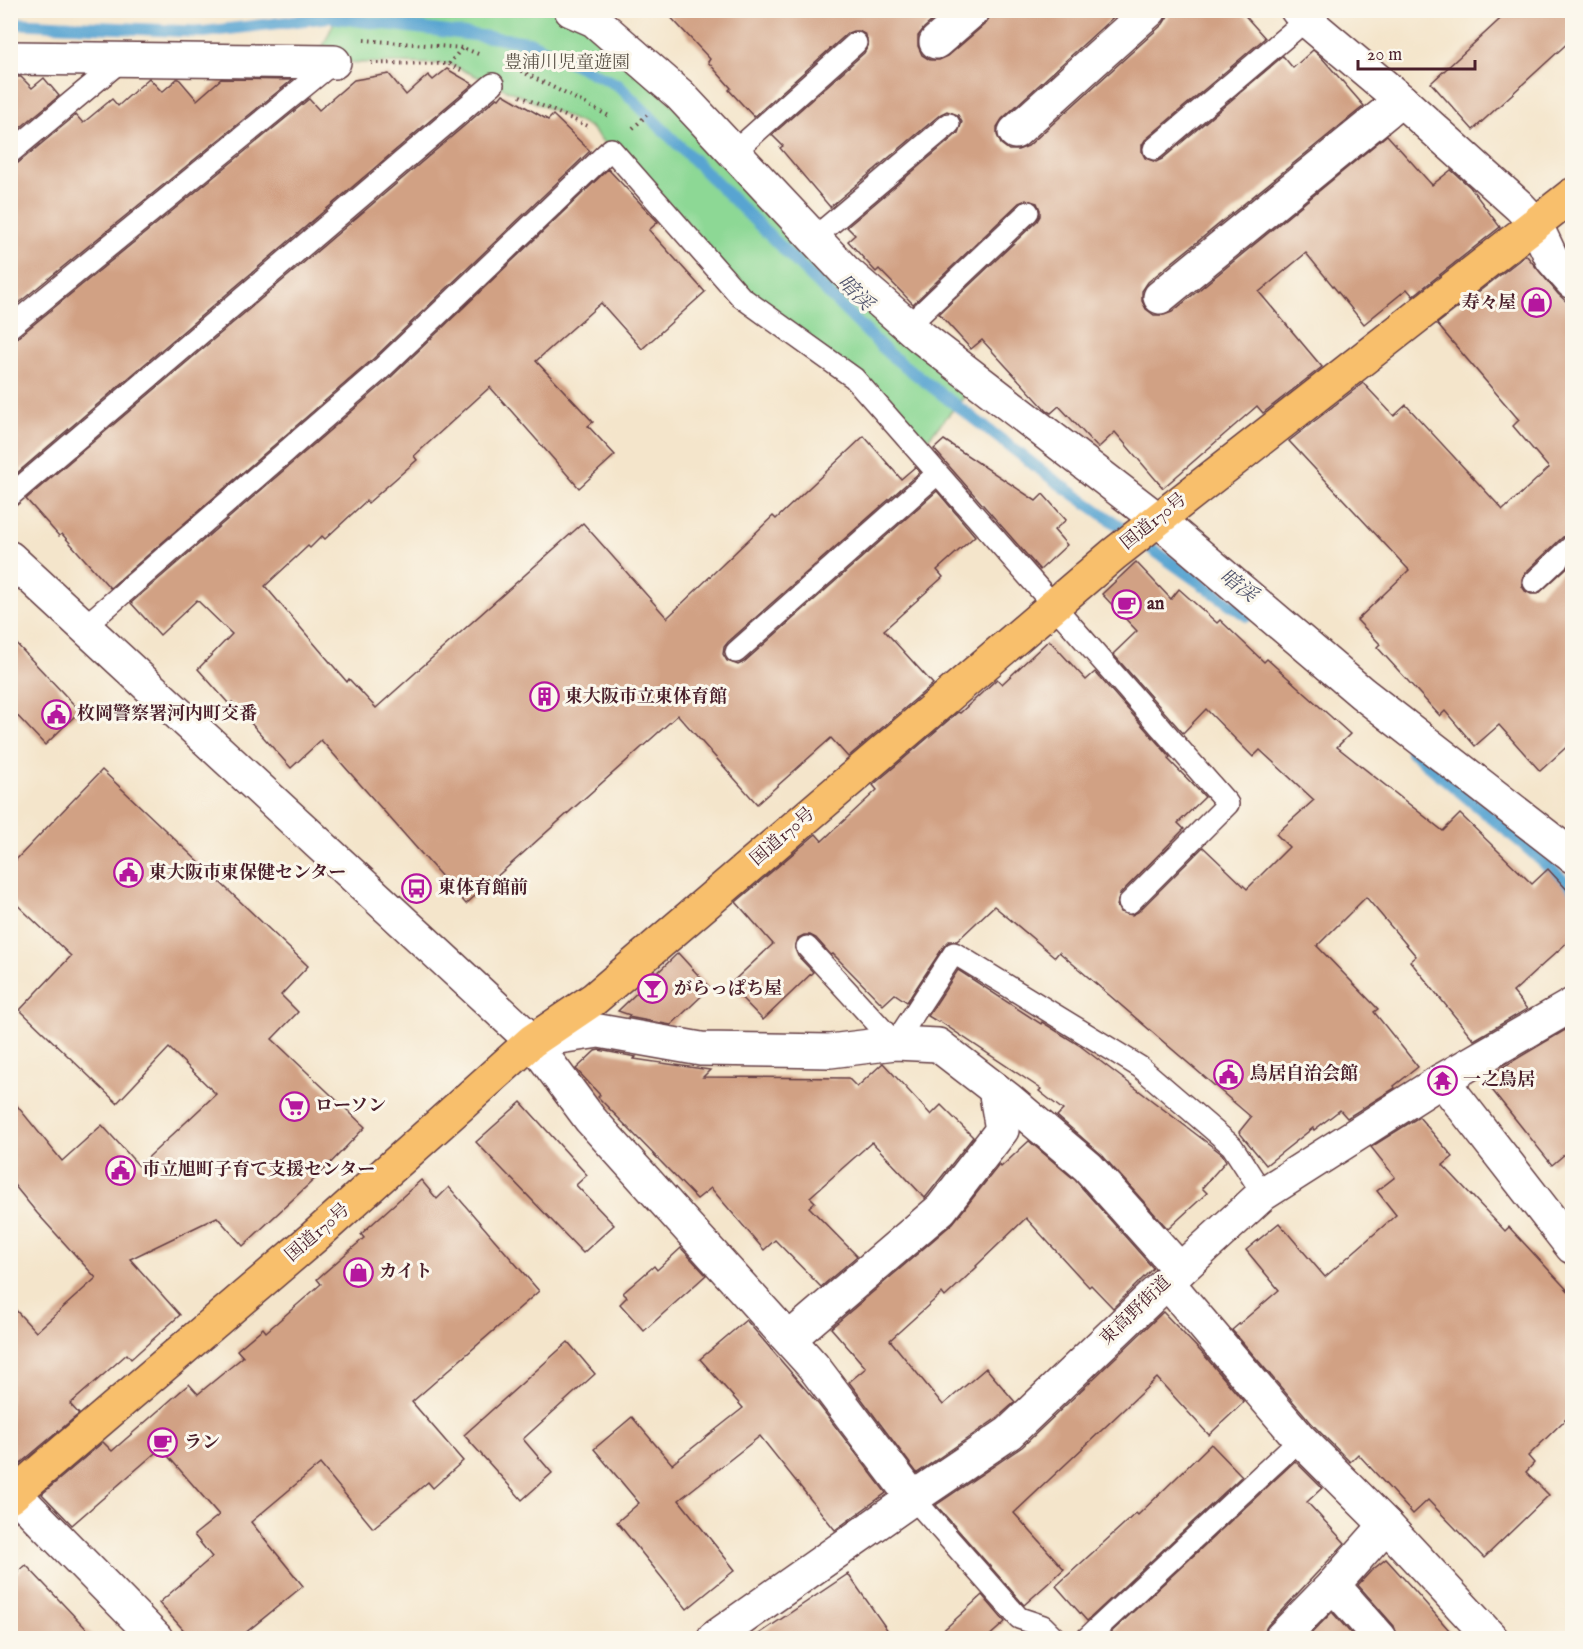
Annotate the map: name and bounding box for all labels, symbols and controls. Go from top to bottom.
scale bar [1358,33,1475,71]
text: 20 m [1367,44,1402,67]
park label: 豊浦川児童遊園 [504,52,630,75]
water label: 暗渓 [832,270,879,317]
shop icon: 寿々屋 [1521,287,1553,319]
place label: 寿々屋 [1462,292,1516,315]
street label: 国道170号 [1116,489,1192,555]
water label: 暗渓 [1214,564,1263,609]
cafe icon: an [1110,588,1142,620]
place label: an [1147,593,1165,616]
building icon: 東大阪市立東体育館 [528,681,560,713]
place label: 東大阪市立東体育館 [565,686,727,709]
public building icon: 枚岡警察署河内町交番 [40,698,72,730]
place label: 枚岡警察署河内町交番 [77,703,257,726]
street label: 国道170号 [746,803,820,871]
public building icon: 東大阪市東保健センター [112,857,144,889]
place label: 東大阪市東保健センター [149,862,346,885]
bus stop icon: 東体育館前 [401,872,433,904]
place label: 東体育館前 [438,877,528,900]
bar icon: がらっぱち屋 [637,973,669,1005]
place label: がらっぱち屋 [674,978,782,1001]
public building icon: 鳥居自治会館 [1213,1058,1245,1090]
place label: 鳥居自治会館 [1250,1063,1358,1086]
temple icon: 一之鳥居 [1426,1064,1458,1096]
place label: 一之鳥居 [1463,1069,1535,1092]
supermarket icon: ローソン [278,1090,310,1122]
place label: ローソン [315,1095,386,1118]
public building icon: 市立旭町子育て支援センター [105,1154,137,1186]
place label: 市立旭町子育て支援センター [142,1159,375,1182]
street label: 国道170号 [281,1199,355,1267]
shop icon: カイト [342,1256,374,1288]
place label: カイト [379,1261,432,1284]
street label: 東高野街道 [1096,1271,1176,1351]
cafe icon: ラン [147,1427,179,1459]
place label: ラン [184,1432,220,1455]

